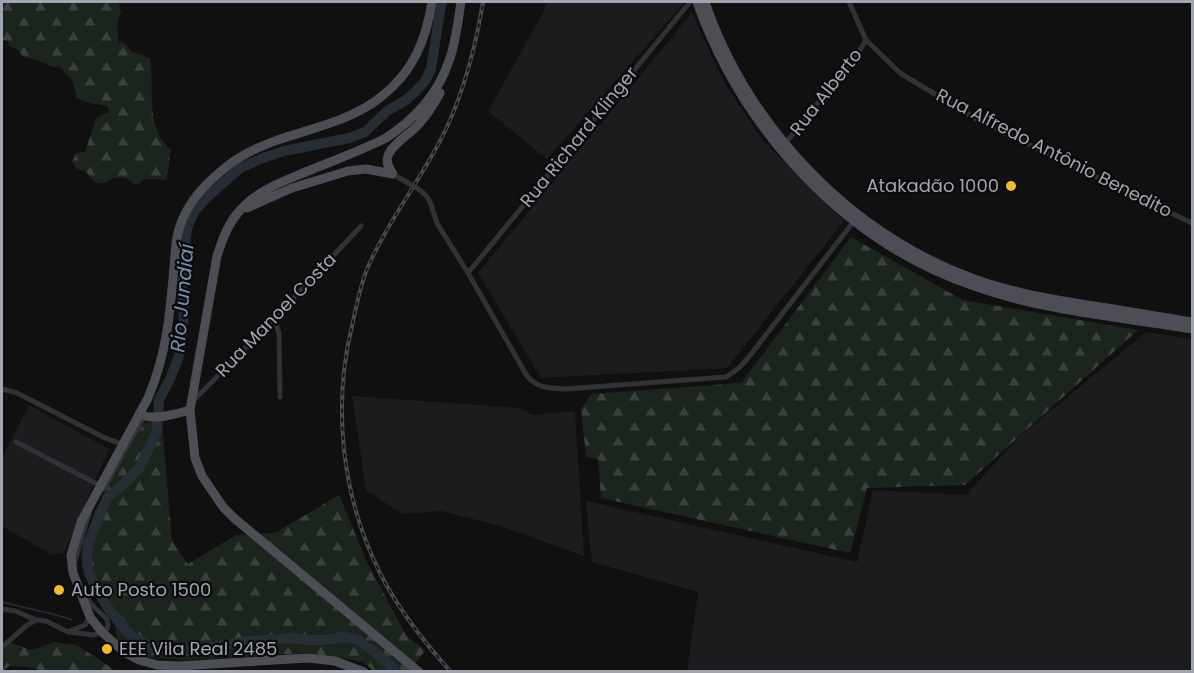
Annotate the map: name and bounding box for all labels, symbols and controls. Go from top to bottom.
street label: Rua Alberto [784,43,868,140]
street label: Rua Richard Klinger [514,61,643,212]
street label: Rua Alfredo Antônio Benedito [932,82,1177,223]
place label: Atakadão 1000 [866,173,999,198]
marker: Atakadão 1000 [1004,179,1018,193]
water label: Rio Jundiaí [163,240,201,353]
street label: Rua Manoel Costa [210,247,342,382]
place label: Auto Posto 1500 [71,577,211,602]
marker: Auto Posto 1500 [52,583,66,597]
place label: EEE Vila Real 2485 [119,636,277,661]
marker: EEE Vila Real 2485 [100,642,114,656]

